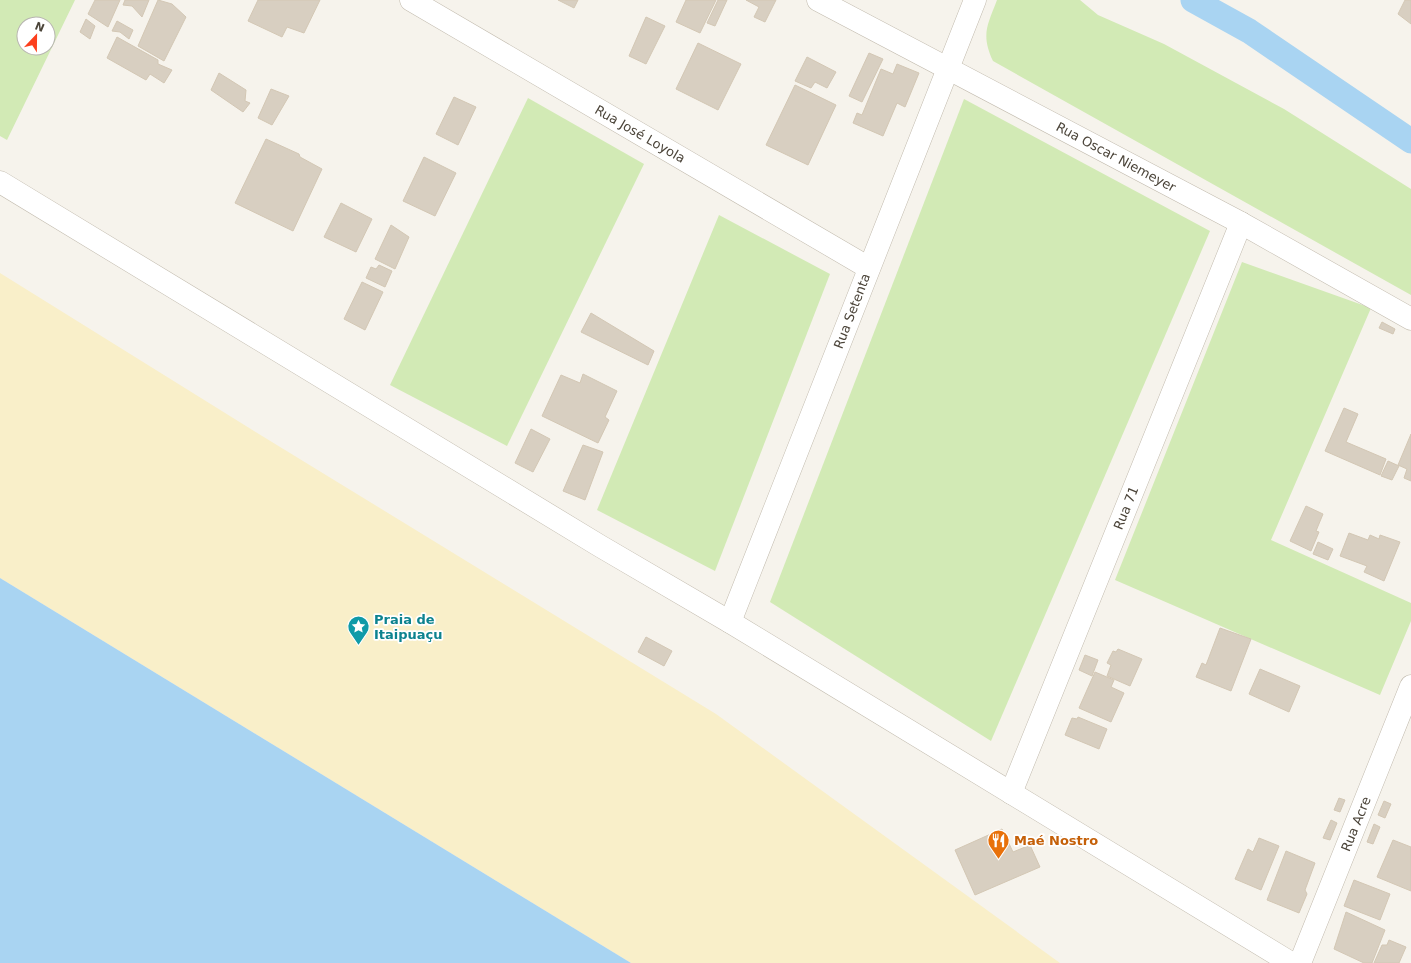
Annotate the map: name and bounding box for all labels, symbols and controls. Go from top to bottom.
north arrow [16,16,56,56]
text: N [33,19,46,35]
street label: Rua José Loyola [592,102,688,166]
street label: Rua Oscar Niemeyer [1054,119,1179,195]
street label: Rua Setenta [831,271,873,351]
street label: Rua 71 [1111,484,1141,532]
place label: Praia de Itaipuaçu [374,612,443,642]
place icon: Praia de Itaipuaçu [345,613,371,646]
street label: Rua Acre [1338,794,1374,854]
restaurant icon: Maé Nostro [985,827,1011,860]
place label: Maé Nostro [1014,833,1098,848]

